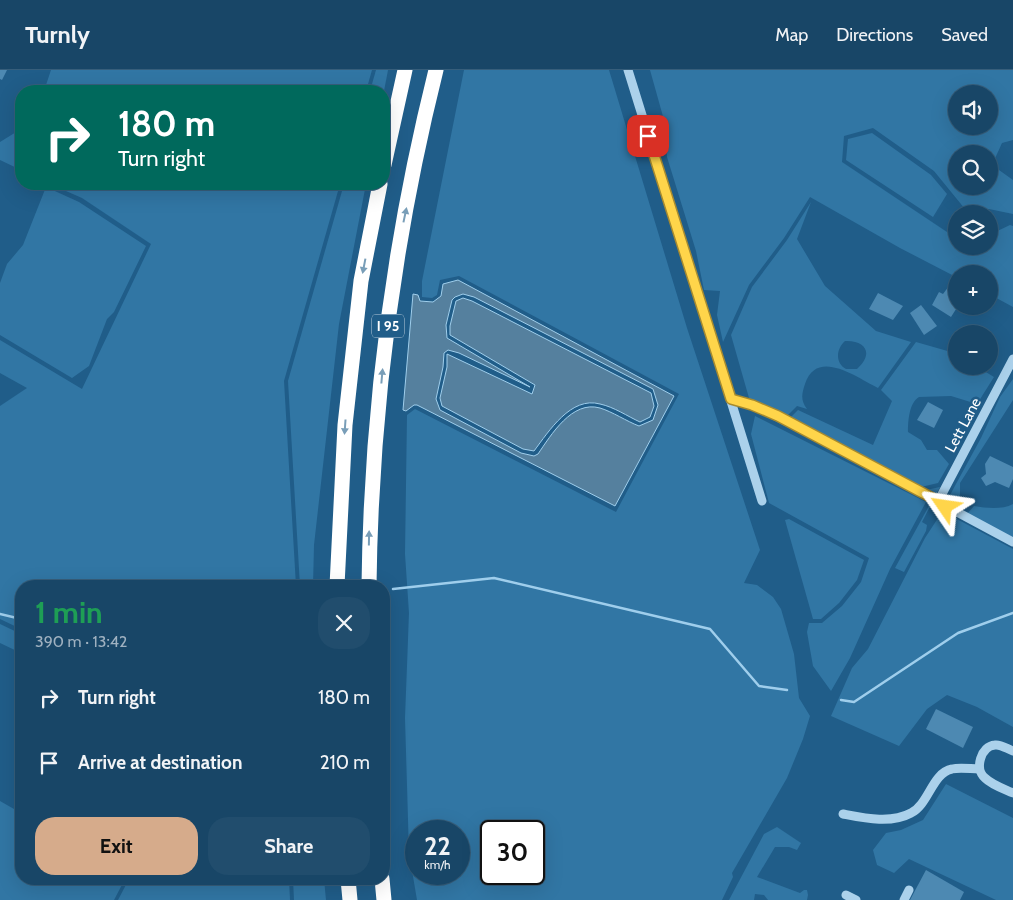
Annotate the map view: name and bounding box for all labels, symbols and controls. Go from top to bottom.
text: Turnly [25,20,90,49]
text: Map [775,24,808,46]
text: Directions [836,24,913,46]
text: Saved [941,24,988,46]
map controls [948,85,998,375]
button: sound [948,85,998,135]
text: 180 m [118,102,215,145]
icon: right [35,105,100,170]
pin [627,115,669,157]
icon: arrive [634,122,662,150]
text: Turn right [118,145,205,172]
button: search [948,145,998,195]
button: layers [948,205,998,255]
one-way arrow [401,207,409,222]
one-way arrow [360,258,368,274]
button: + [948,265,998,315]
road number: I 95 [372,315,404,338]
button: − [948,325,998,375]
one-way arrow [378,367,386,383]
street label: Lett Lane [941,394,985,455]
one-way arrow [341,420,349,436]
position arrow [918,480,970,532]
one-way arrow [365,529,373,545]
text: 1 min [35,594,103,631]
button: close [318,597,370,649]
text: 390 m · 13:42 [35,632,127,651]
icon: right [35,684,63,712]
text: Turn right [78,686,156,709]
text: 180 m [318,686,370,709]
icon: arrive [35,749,63,777]
text: Arrive at destination [78,751,242,774]
text: 210 m [320,751,370,774]
button: Exit [35,817,198,875]
button: Share [208,817,370,875]
speed limit sign: 30 [480,820,545,885]
text: 22 [424,831,451,861]
text: km/h [424,857,451,872]

